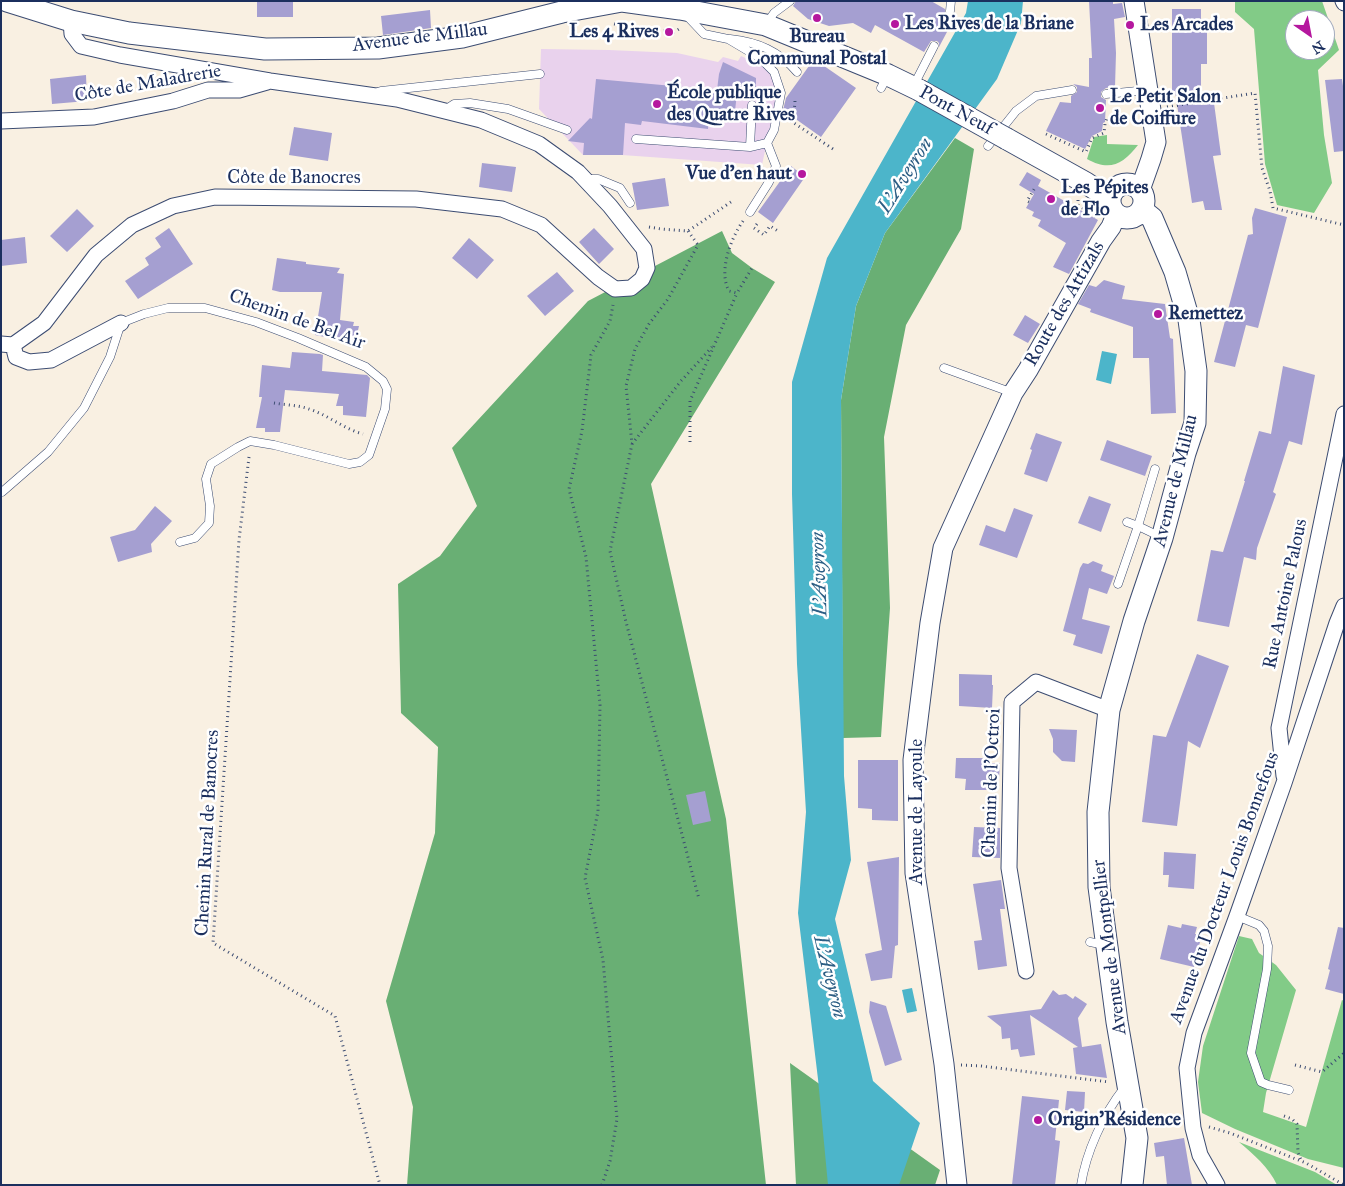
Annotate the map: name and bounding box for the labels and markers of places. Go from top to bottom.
marker: Bureau Communal Postal [811,12,823,24]
place label: Les Rives de la Briane [905,13,1074,35]
place label: Les Arcades [1140,14,1233,36]
marker: Les Rives de la Briane [889,18,901,30]
marker: Les Arcades [1124,19,1136,31]
place label: Les 4 Rives [569,21,659,43]
marker: Les 4 Rives [663,26,675,38]
place label: Bureau Communal Postal [747,26,887,70]
place label: École publique des Quatre Rives [667,82,795,126]
place label: Le Petit Salon de Coiffure [1110,86,1221,130]
marker: École publique des Quatre Rives [651,98,663,110]
marker: Le Petit Salon de Coiffure [1094,102,1106,114]
place label: Vue d'en haut [685,163,792,185]
marker: Vue d'en haut [796,168,808,180]
place label: Les Pépites de Flo [1061,177,1149,221]
marker: Les Pépites de Flo [1045,193,1057,205]
place label: Remettez [1168,303,1243,325]
marker: Remettez [1152,308,1164,320]
place label: Origin'Résidence [1048,1109,1181,1131]
marker: Origin'Résidence [1032,1114,1044,1126]

